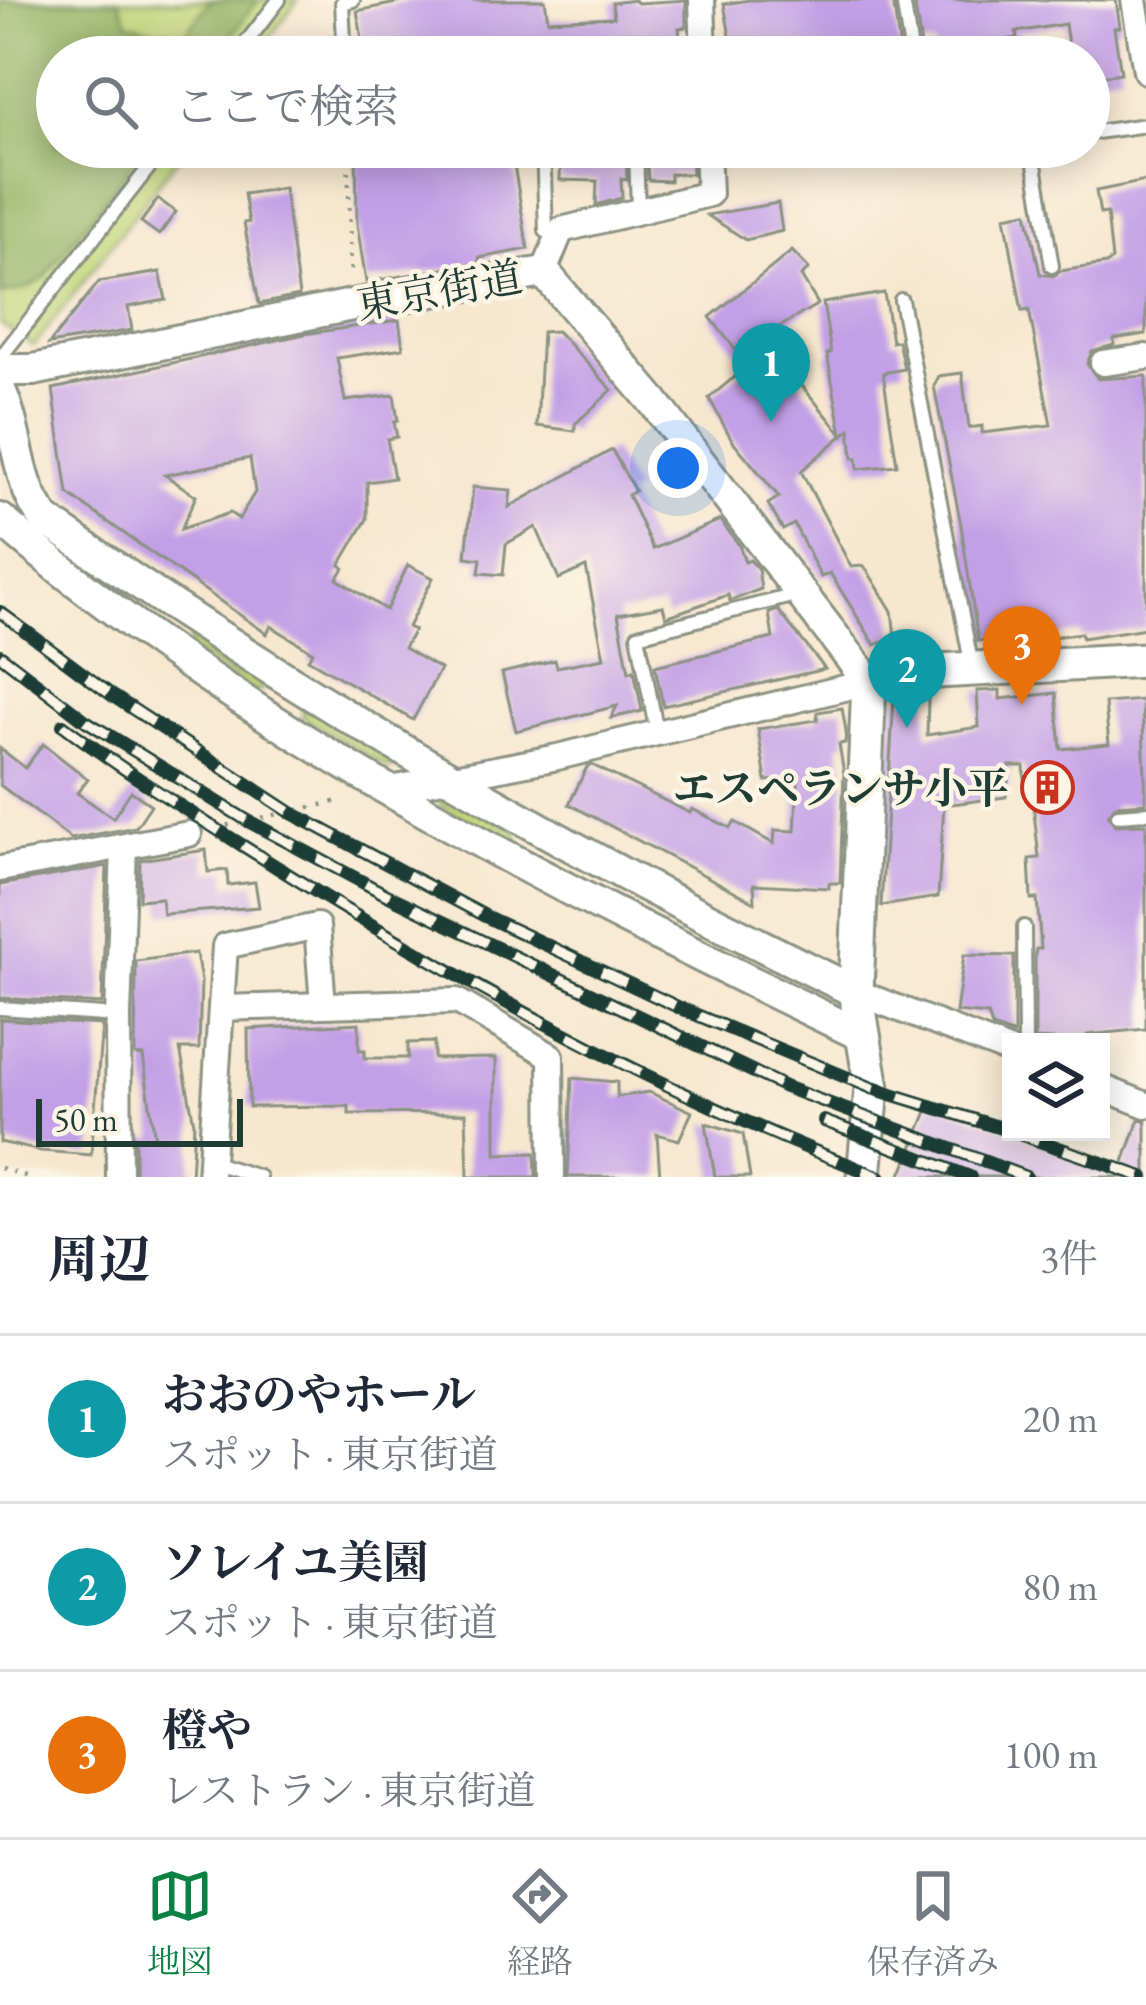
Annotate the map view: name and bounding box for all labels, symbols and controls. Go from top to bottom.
search box [36,36,1110,168]
icon: search [78,69,144,135]
text: ここで検索 [174,77,399,135]
street label: 東京街道 [352,249,527,332]
pin: 1 [732,323,810,422]
your location [648,438,708,498]
pin: 3 [983,606,1061,705]
pin: 2 [868,629,946,728]
building icon: エスペランサ小平 [1020,760,1076,816]
place label: エスペランサ小平 [673,761,1009,816]
map controls [1002,1033,1110,1141]
button: layers [1002,1033,1110,1141]
scale bar [36,1093,243,1146]
text: 50 m [54,1098,118,1141]
text: 周辺 [48,1226,150,1292]
text: 3件 [1040,1233,1098,1284]
text: おおのやホール [162,1365,476,1423]
text: 1 [77,1393,97,1444]
text: 20 m [1022,1393,1098,1444]
text: スポット · 東京街道 [162,1429,497,1480]
text: ソレイユ美園 [162,1533,428,1591]
text: 2 [77,1561,97,1612]
text: 80 m [1022,1561,1098,1612]
text: スポット · 東京街道 [162,1597,497,1648]
text: 橙や [162,1701,252,1759]
text: 3 [77,1729,97,1780]
text: 100 m [1004,1729,1098,1780]
text: レストラン · 東京街道 [162,1765,535,1816]
tab: 地図 [147,1863,213,1983]
tab: 経路 [507,1863,573,1983]
tab: 保存済み [867,1863,999,1983]

